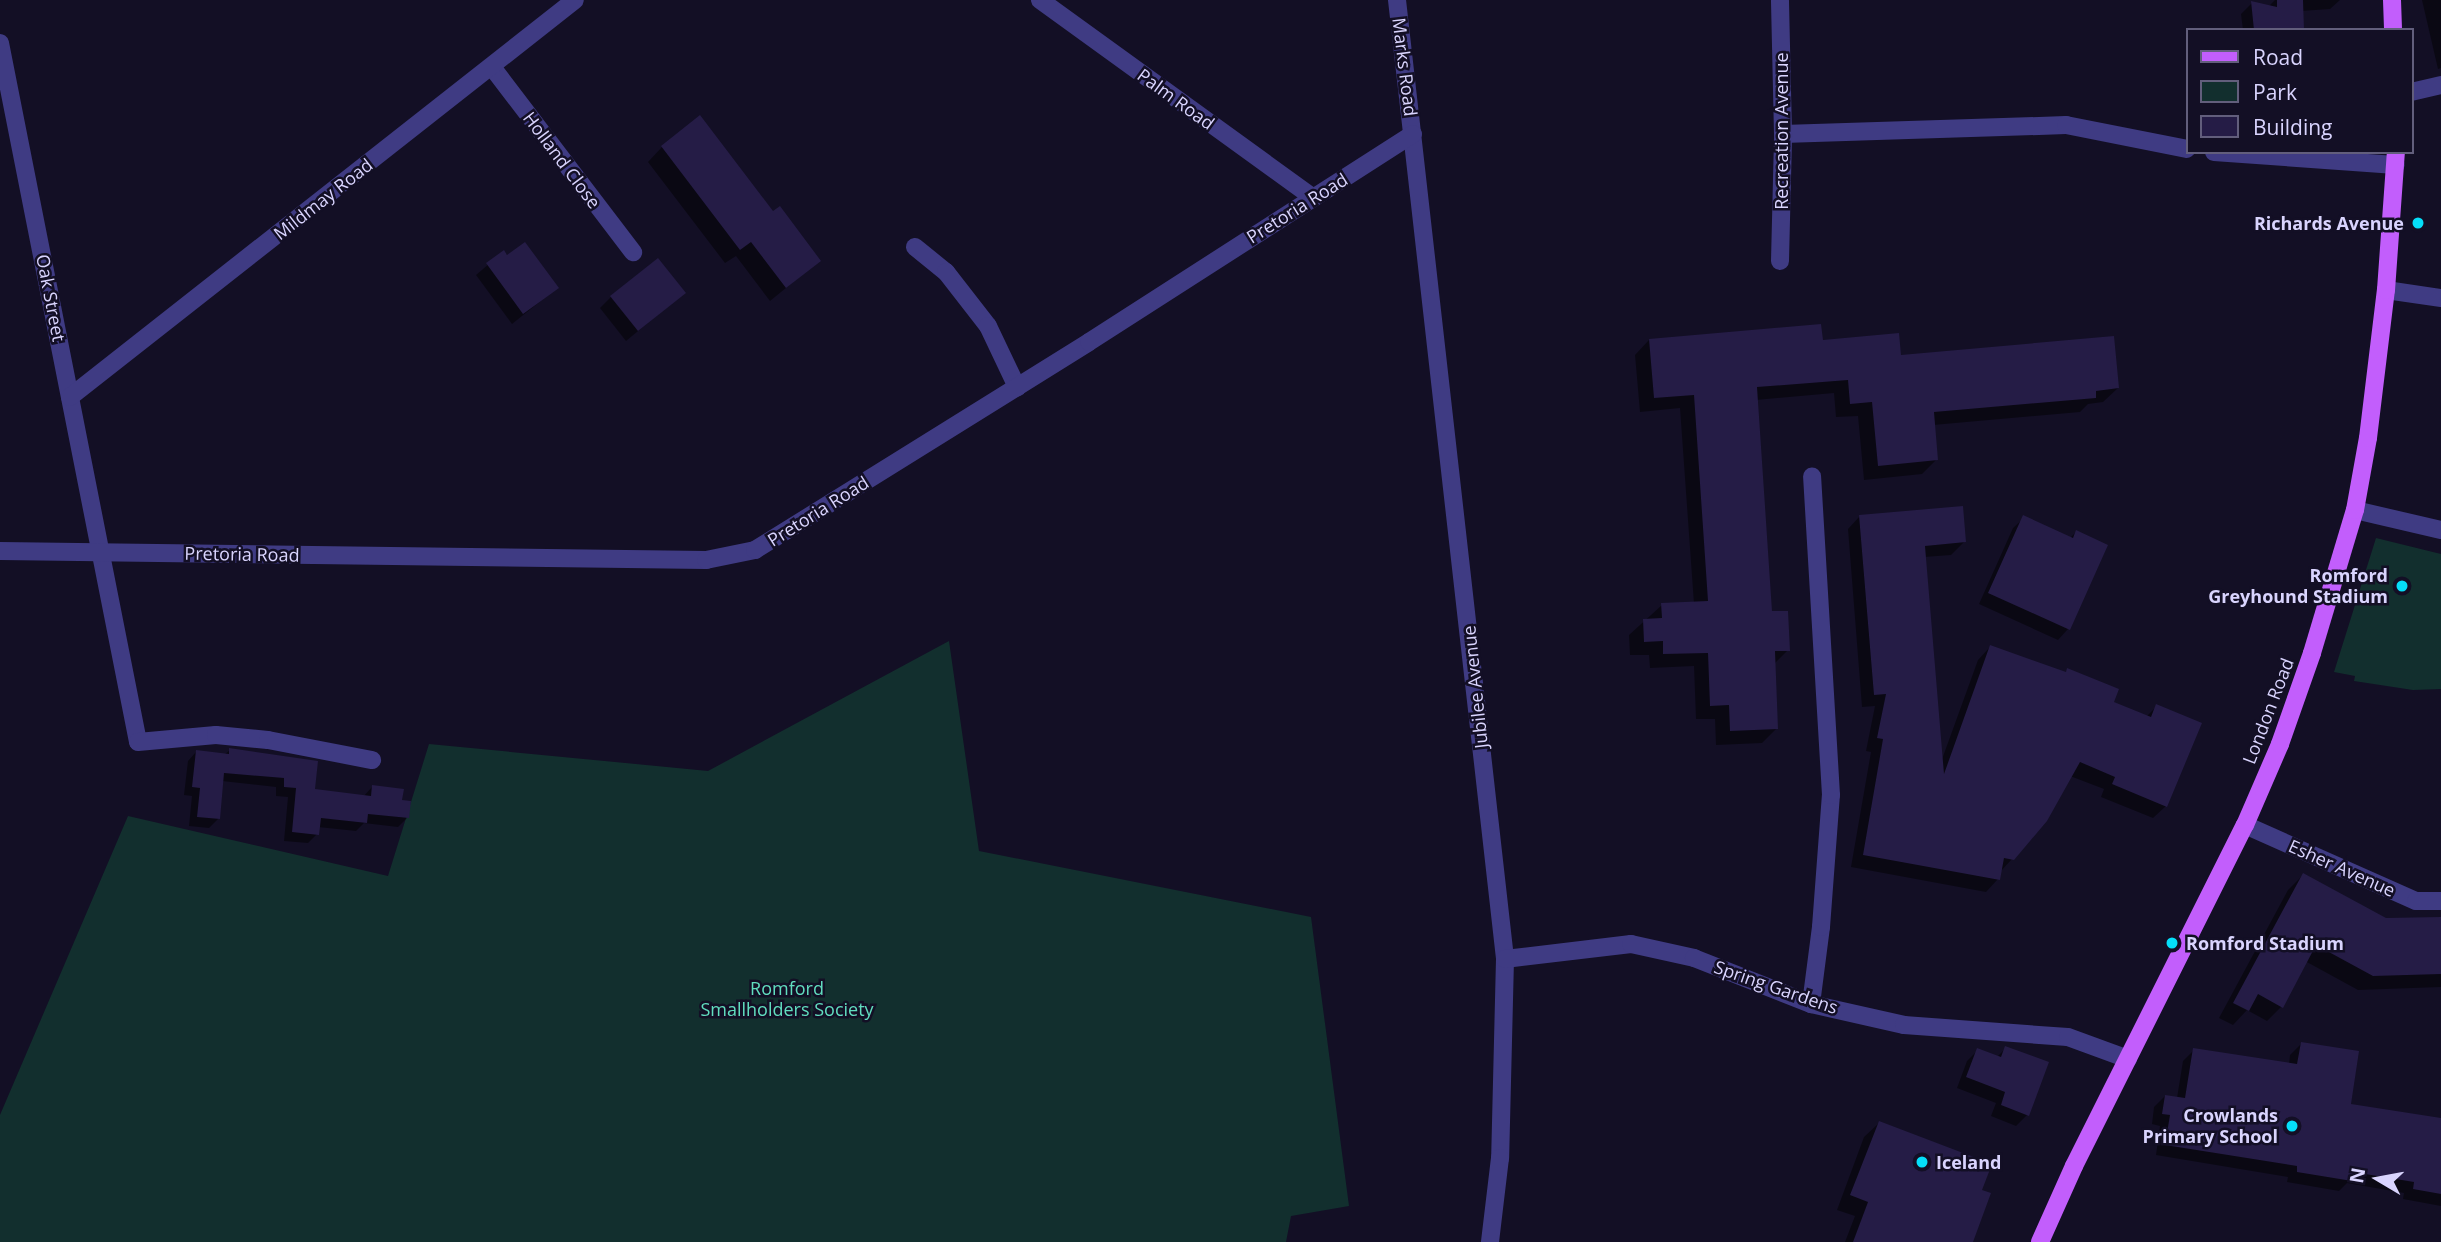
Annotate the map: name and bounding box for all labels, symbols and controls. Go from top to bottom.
street label: Marks Road [1388,16,1422,118]
legend [2186,28,2413,154]
text: Road [2253,43,2303,71]
street label: Recreation Avenue [1770,52,1792,210]
street label: Palm Road [1133,64,1219,134]
text: Park [2253,78,2297,106]
street label: Holland Close [519,107,605,213]
text: Building [2253,113,2332,141]
street label: Mildmay Road [269,154,377,244]
street label: Pretoria Road [1242,168,1352,248]
place label: Richards Avenue [2254,212,2404,234]
marker: Richards Avenue [2410,215,2426,231]
street label: Oak Street [32,253,70,343]
street label: Pretoria Road [763,471,873,551]
street label: Pretoria Road [184,542,300,566]
place label: Romford Greyhound Stadium [2208,565,2388,608]
marker: Romford Greyhound Stadium [2394,578,2410,594]
street label: Jubilee Avenue [1458,624,1492,750]
street label: London Road [2238,655,2298,767]
street label: Esher Avenue [2285,835,2399,901]
place label: Romford Stadium [2186,932,2344,954]
marker: Romford Stadium [2164,935,2180,951]
street label: Spring Gardens [1711,956,1841,1018]
park label: Romford Smallholders Society [700,978,874,1020]
place label: Crowlands Primary School [2143,1105,2278,1148]
marker: Crowlands Primary School [2284,1118,2300,1134]
north arrow [2343,1144,2413,1214]
place label: Iceland [1936,1151,2001,1173]
marker: Iceland [1914,1154,1930,1170]
text: N [2343,1165,2371,1185]

